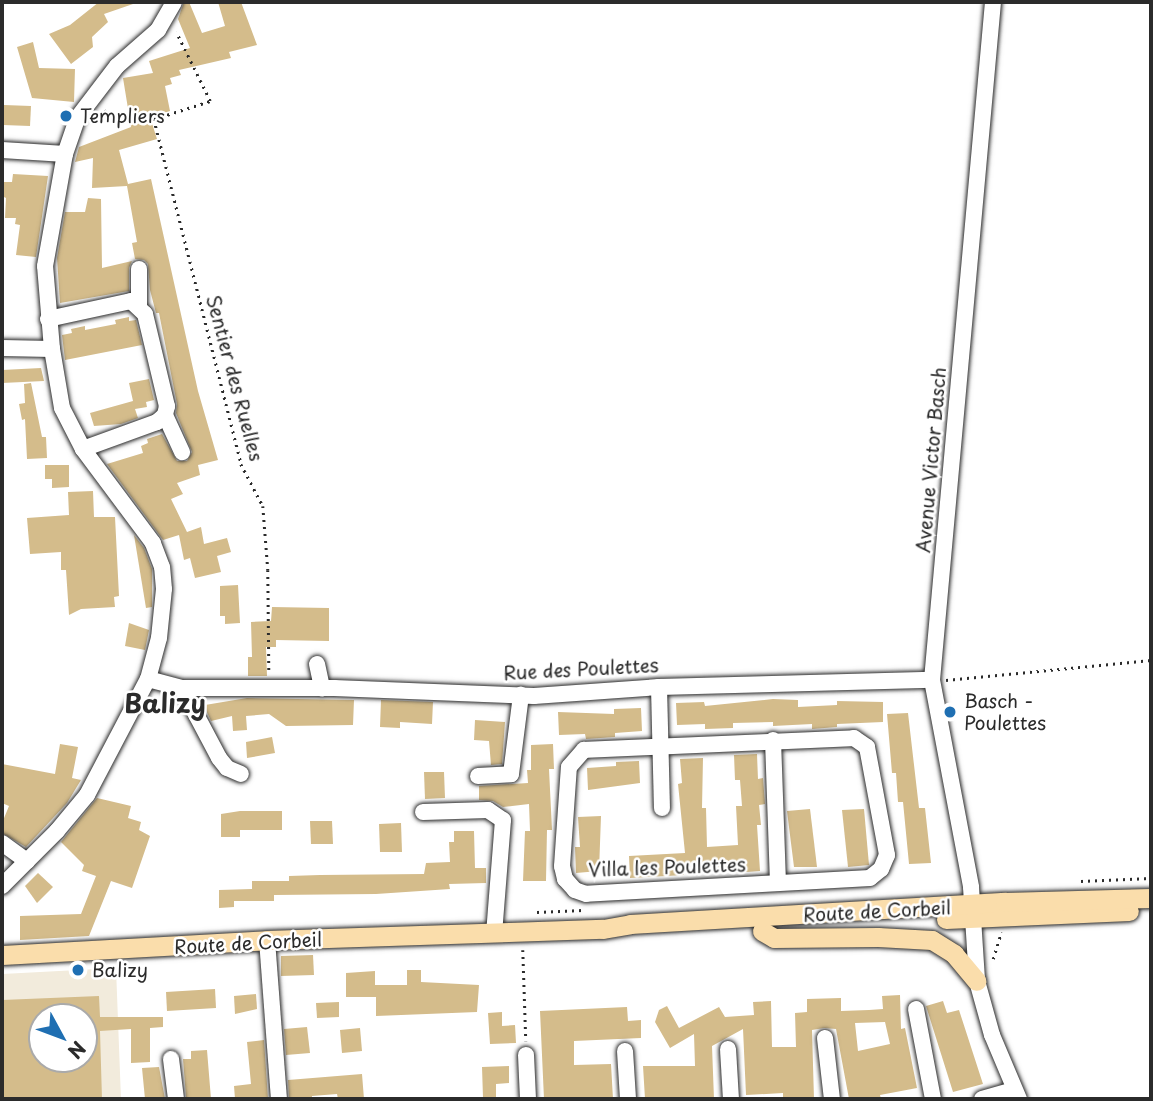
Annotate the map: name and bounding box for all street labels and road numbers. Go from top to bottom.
street label: Sentier des Ruelles [202,292,268,464]
street label: Avenue Victor Basch [912,366,950,554]
street label: Rue des Poulettes [501,653,661,685]
street label: Villa les Poulettes [587,853,747,881]
street label: Route de Corbeil [802,896,952,926]
street label: Route de Corbeil [173,928,323,958]

